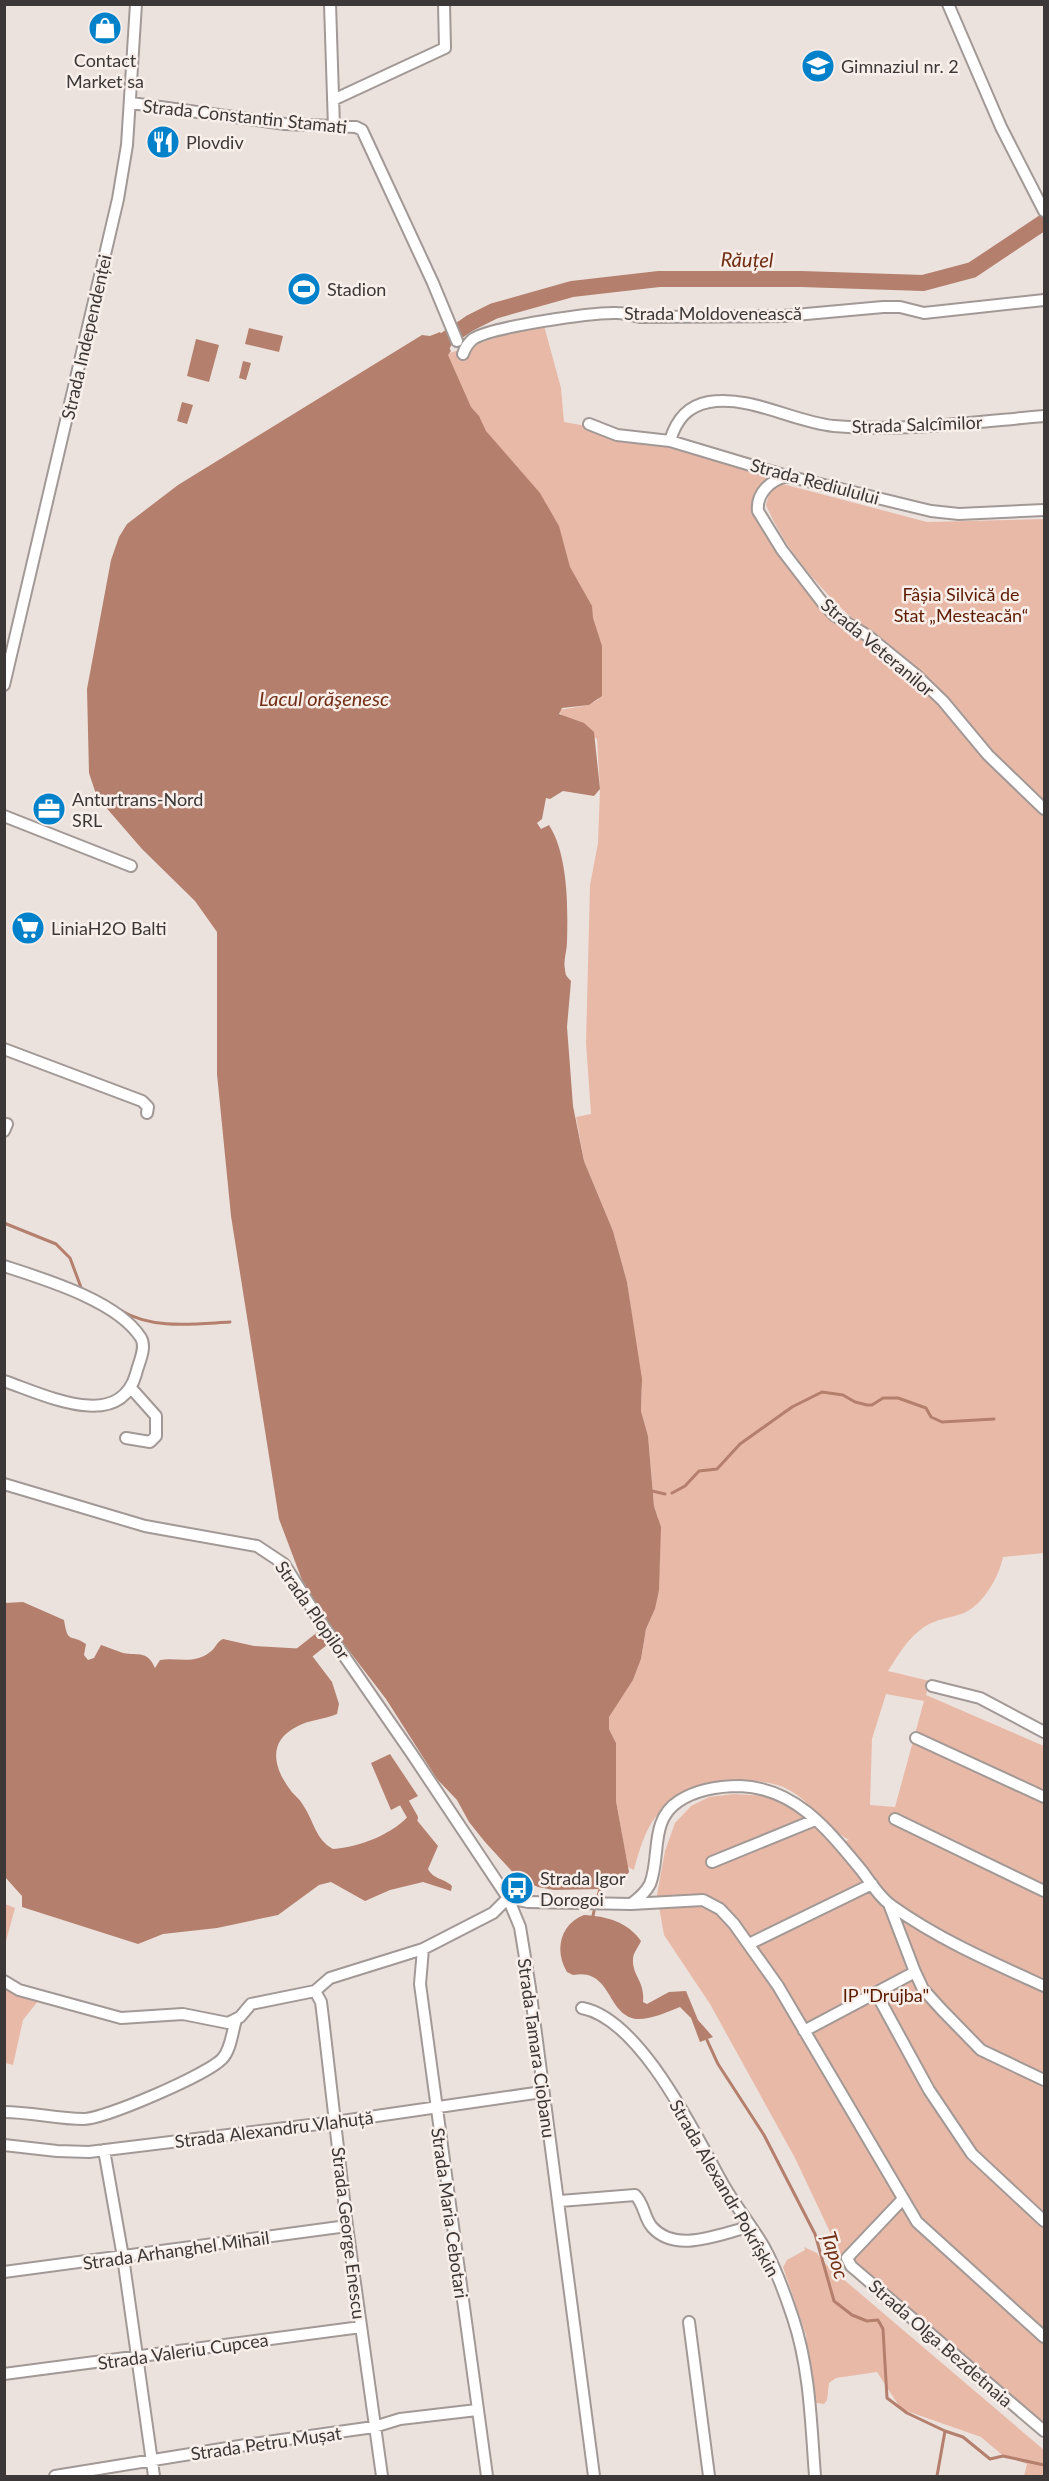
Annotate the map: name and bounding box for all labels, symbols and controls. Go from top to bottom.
shop icon: Contact Market sa [87,10,123,46]
school or university icon: Gimnaziul nr. 2 [800,48,836,84]
place label: Contact Market sa [66,49,144,92]
place label: Gimnaziul nr. 2 [841,55,959,77]
street label: Strada Constantin Stamati [142,94,348,138]
restaurant icon: Plovdiv [145,124,181,160]
place label: Plovdiv [186,131,244,153]
water label: Răuțel [720,247,774,271]
street label: Strada Independenței [56,252,116,422]
sports icon: Stadion [286,271,322,307]
place label: Stadion [327,278,386,300]
street label: Strada Moldovenească [624,302,802,324]
street label: Strada Salcîmilor [851,411,983,437]
street label: Strada Rediulului [748,453,882,509]
park label: Fâșia Silvică de Stat „Mesteacăn“ [894,583,1028,626]
street label: Strada Veteranilor [817,593,939,701]
water label: Lacul orăşenesc [259,686,389,710]
place label: Anturtrans-Nord SRL [72,788,203,831]
office icon: Anturtrans-Nord SRL [31,791,67,827]
supermarket icon: LiniaH2O Balti [10,910,46,946]
place label: LiniaH2O Balti [51,917,167,939]
street label: Strada Plopilor [271,1556,355,1664]
place label: Strada Igor Dorogoi [540,1867,626,1910]
bus stop icon: Strada Igor Dorogoi [499,1870,535,1906]
street label: Strada Tamara Ciobanu [514,1957,560,2139]
park label: IP "Drujba" [843,1984,929,2006]
street label: Strada Alexandr Pokrîșkin [665,2096,785,2280]
street label: Strada Аlexandru Vlahuță [173,2106,375,2152]
street label: Strada Maria Cebotari [427,2126,473,2300]
street label: Strada George Enescu [328,2146,370,2320]
street label: Strada Arhanghel Mihail [81,2226,271,2274]
water label: Țapoc [817,2228,855,2282]
street label: Strada Olga Bezdetnaia [865,2275,1017,2411]
street label: Strada Valeriu Cupcea [96,2328,270,2374]
street label: Strada Petru Mușat [189,2421,343,2464]

